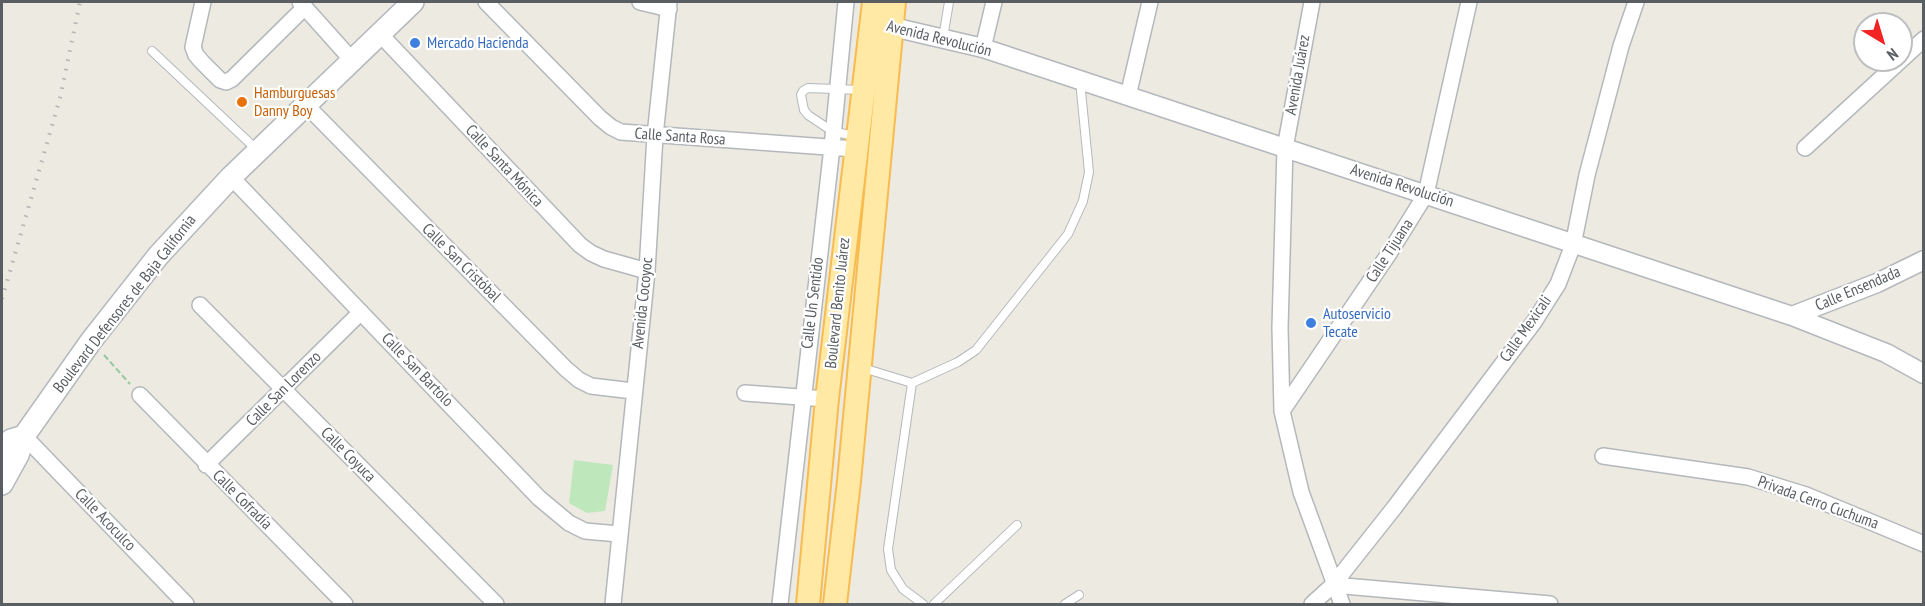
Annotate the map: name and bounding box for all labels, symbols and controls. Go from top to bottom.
north arrow [1853,12,1913,72]
street label: Avenida Revolución [885,17,993,61]
place label: Mercado Hacienda [427,33,529,53]
street label: Avenida Juárez [1282,33,1314,117]
marker: Mercado Hacienda [408,36,422,50]
text: N [1883,44,1902,65]
place label: Hamburguesas Danny Boy [254,83,335,121]
marker: Hamburguesas Danny Boy [235,95,249,109]
street label: Calle Santa Mónica [461,121,547,211]
street label: Calle Santa Rosa [634,124,726,150]
street label: Avenida Revolución [1348,160,1456,212]
street label: Boulevard Defensores de Baja California [50,211,200,397]
street label: Calle Tijuana [1362,216,1418,286]
street label: Calle San Cristóbal [418,220,504,306]
street label: Boulevard Benito Juárez [822,236,854,370]
street label: Avenida Cocoyoc [629,256,657,350]
street label: Calle Un Sentido [798,256,828,350]
street label: Calle Ensendada [1813,262,1903,316]
street label: Calle Mexicali [1496,292,1556,366]
place label: Autoservicio Tecate [1323,304,1391,342]
marker: Autoservicio Tecate [1304,316,1318,330]
street label: Calle San Bartolo [377,329,457,411]
street label: Calle San Lorenzo [243,348,325,430]
street label: Calle Coyuca [317,424,379,486]
street label: Calle Cofradía [208,466,276,534]
street label: Privada Cerro Cuchuma [1755,472,1881,534]
street label: Calle Acoculco [71,485,139,555]

